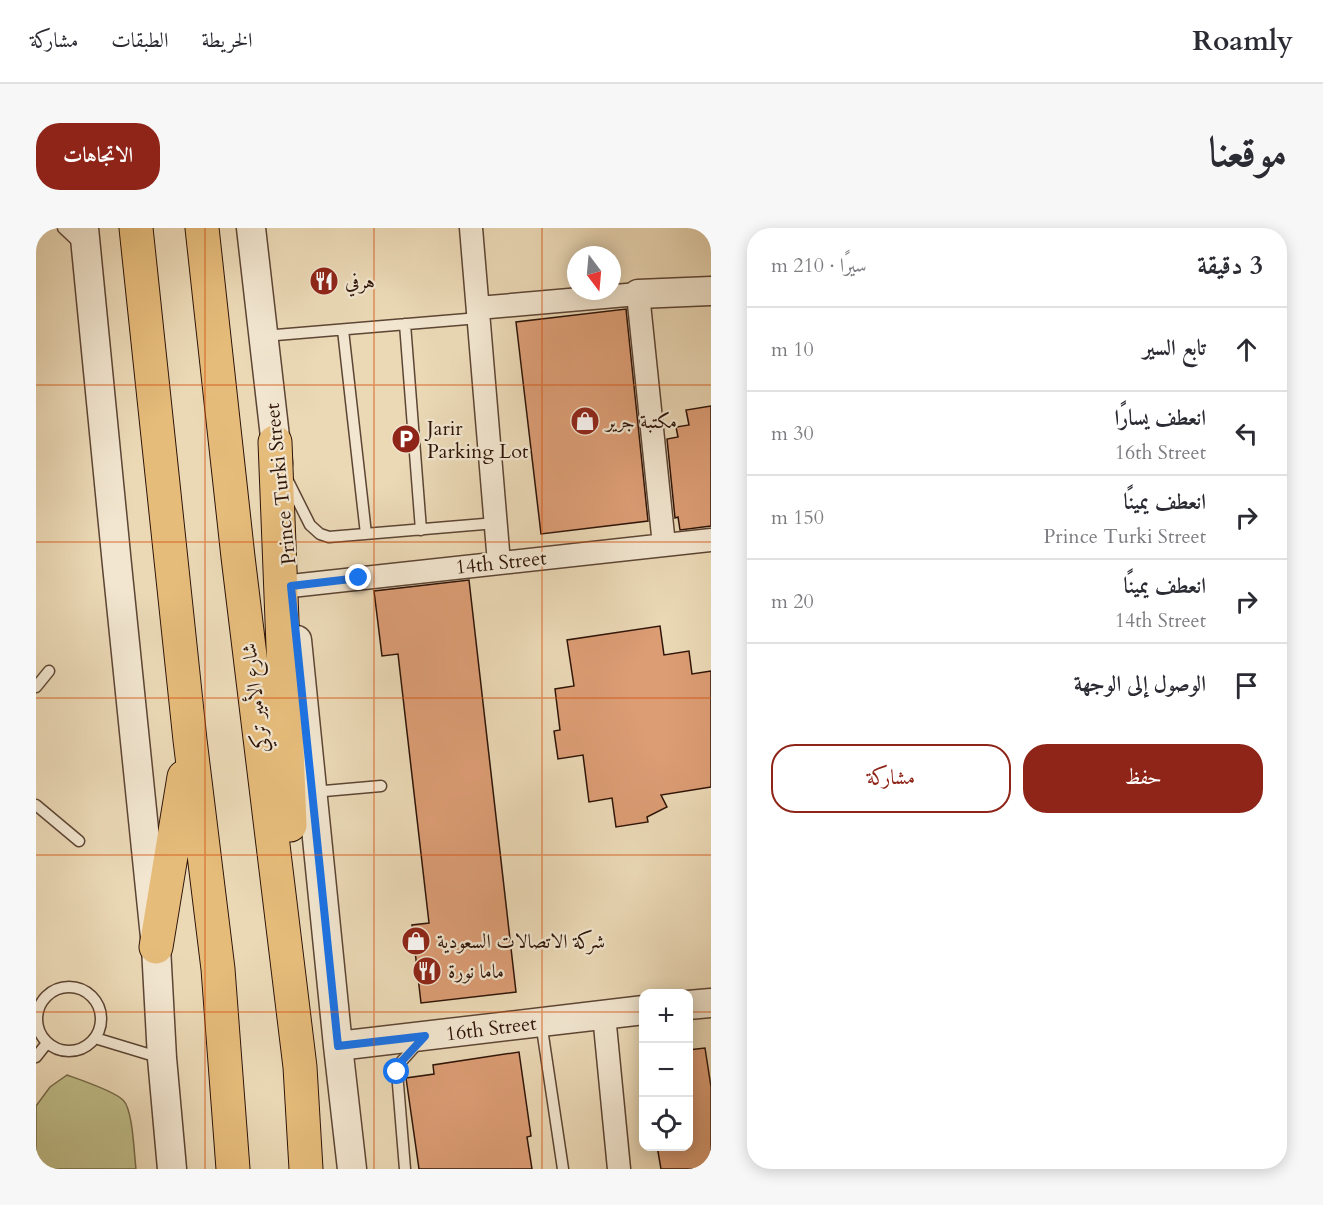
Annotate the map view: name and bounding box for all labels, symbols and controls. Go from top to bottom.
text: Roamly [1192,22,1293,60]
text: مشاركة [30,26,78,55]
text: الطبقات [111,26,168,55]
text: الخريطة [201,26,253,55]
button: الاتجاهات [36,123,160,190]
text: موقعنا [1209,124,1287,181]
north arrow [567,246,621,300]
text: 3 دقيقة [1197,248,1263,283]
text: سيرًا · 210 m [771,252,867,279]
restaurant icon: هرفي [308,265,340,297]
place label: هرفي [345,268,375,297]
text: تابع السير [1143,333,1206,363]
icon: ahead [1230,333,1263,366]
text: 10 m [771,336,814,363]
street label: Prince Turki Street [259,401,302,566]
text: انعطف يسارًا [1115,403,1206,433]
shop icon: مكتبة جرير [569,405,601,437]
place label: مكتبة جرير [604,408,677,435]
place label: Jarir Parking Lot [424,415,529,465]
icon: left [1230,417,1263,450]
text: 30 m [771,420,814,447]
parking icon: Jarir Parking Lot [390,423,422,455]
text: 16th Street [1115,439,1206,466]
text: انعطف يمينًا [1123,487,1206,517]
icon: right [1230,501,1263,534]
text: 150 m [771,504,824,531]
text: Prince Turki Street [1044,523,1206,550]
street label: 14th Street [454,544,549,581]
route end [345,564,371,590]
text: انعطف يمينًا [1123,571,1206,601]
icon: right [1230,585,1263,618]
text: 20 m [771,588,814,615]
text: 14th Street [1115,607,1206,634]
street label: شارع الأمير تركي [233,641,280,755]
text: الوصول إلى الوجهة [1074,669,1206,699]
icon: arrive [1230,669,1263,702]
button: مشاركة [771,744,1011,813]
button: حفظ [1023,744,1263,813]
shop icon: شركة الاتصالات السعودية [400,925,432,957]
place label: شركة الاتصالات السعودية [437,928,605,955]
restaurant icon: ماما نورة [411,955,443,987]
place label: ماما نورة [448,958,504,985]
map controls [639,989,693,1151]
button: + [639,989,693,1043]
street label: 16th Street [444,1009,539,1047]
button: − [639,1043,693,1097]
route start [383,1058,409,1084]
button: locate [639,1097,693,1151]

